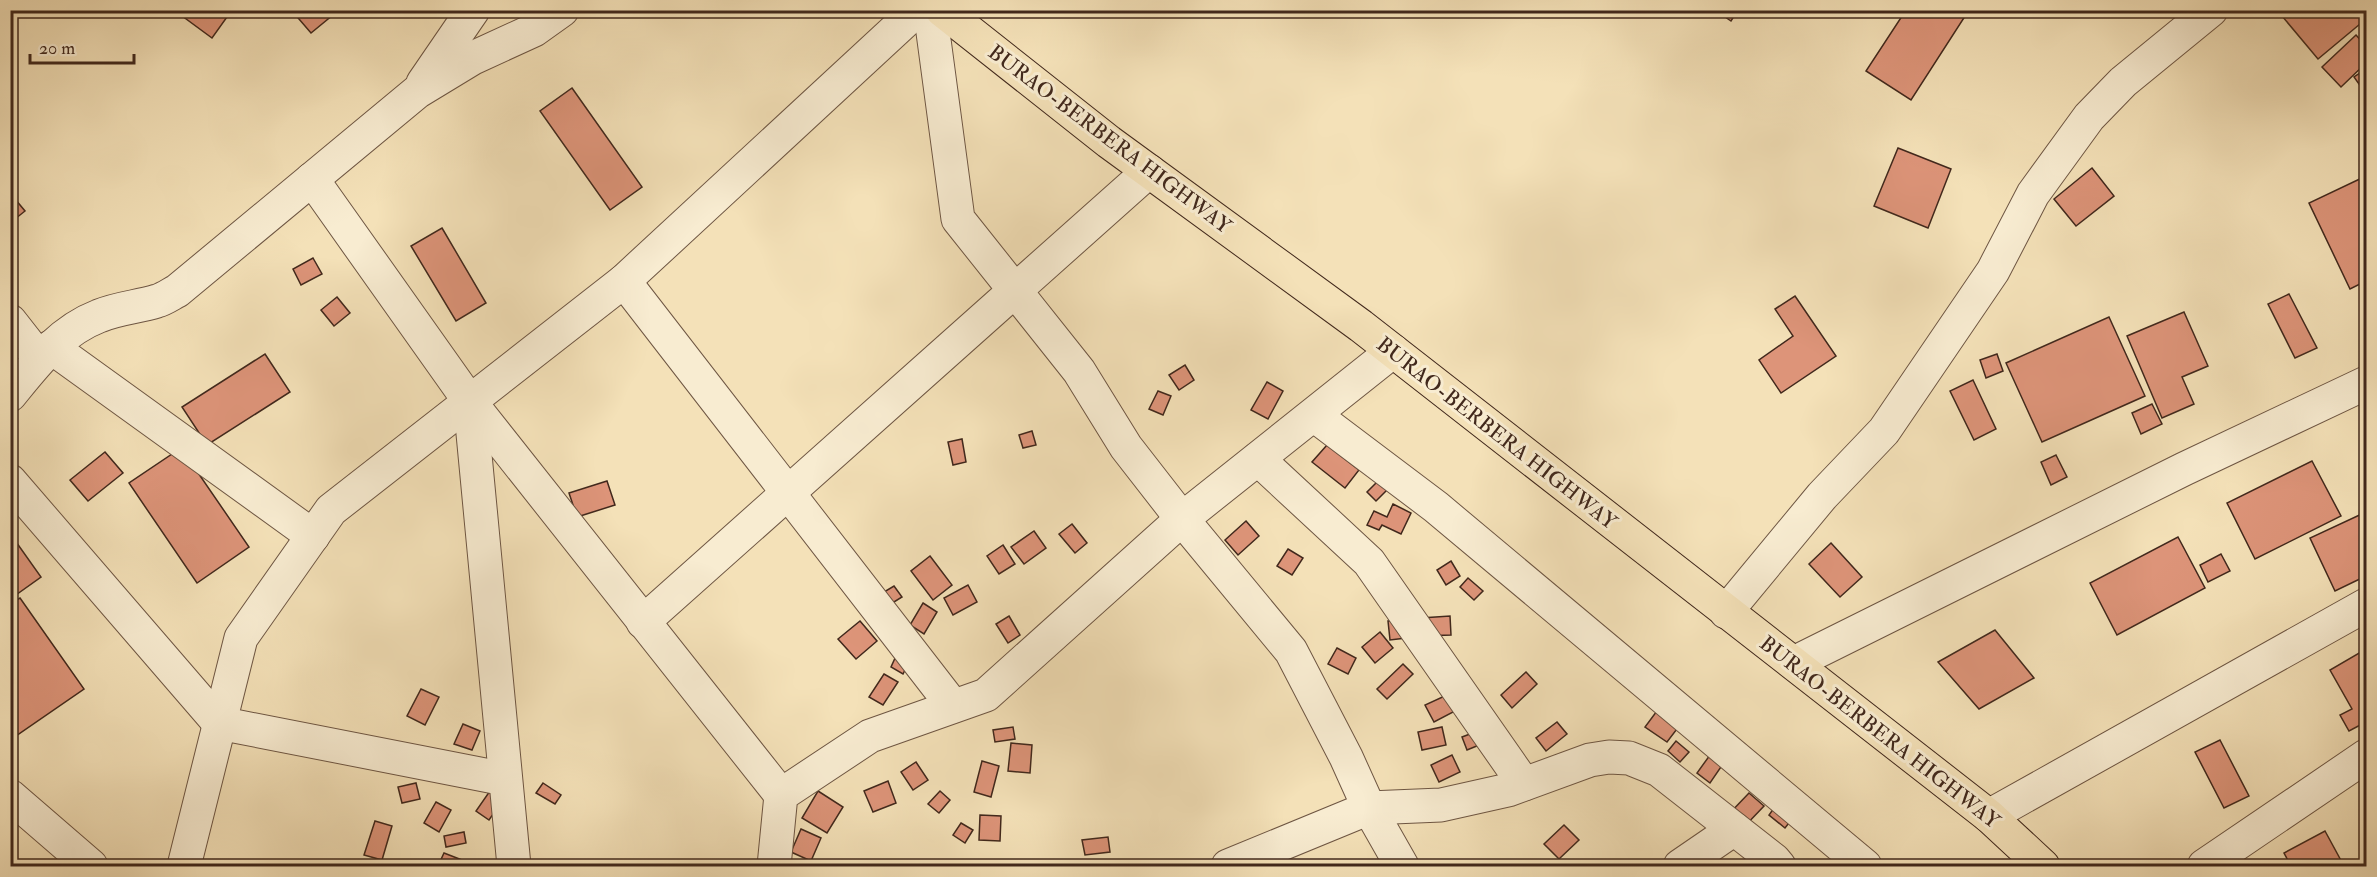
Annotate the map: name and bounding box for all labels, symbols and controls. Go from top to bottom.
scale bar [30,27,134,65]
text: 20 m [39,37,75,60]
street label: BURAO-BERBERA HIGHWAY [982,39,1237,240]
street label: BURAO-BERBERA HIGHWAY [1371,331,1623,536]
street label: BURAO-BERBERA HIGHWAY [1754,630,2006,835]

